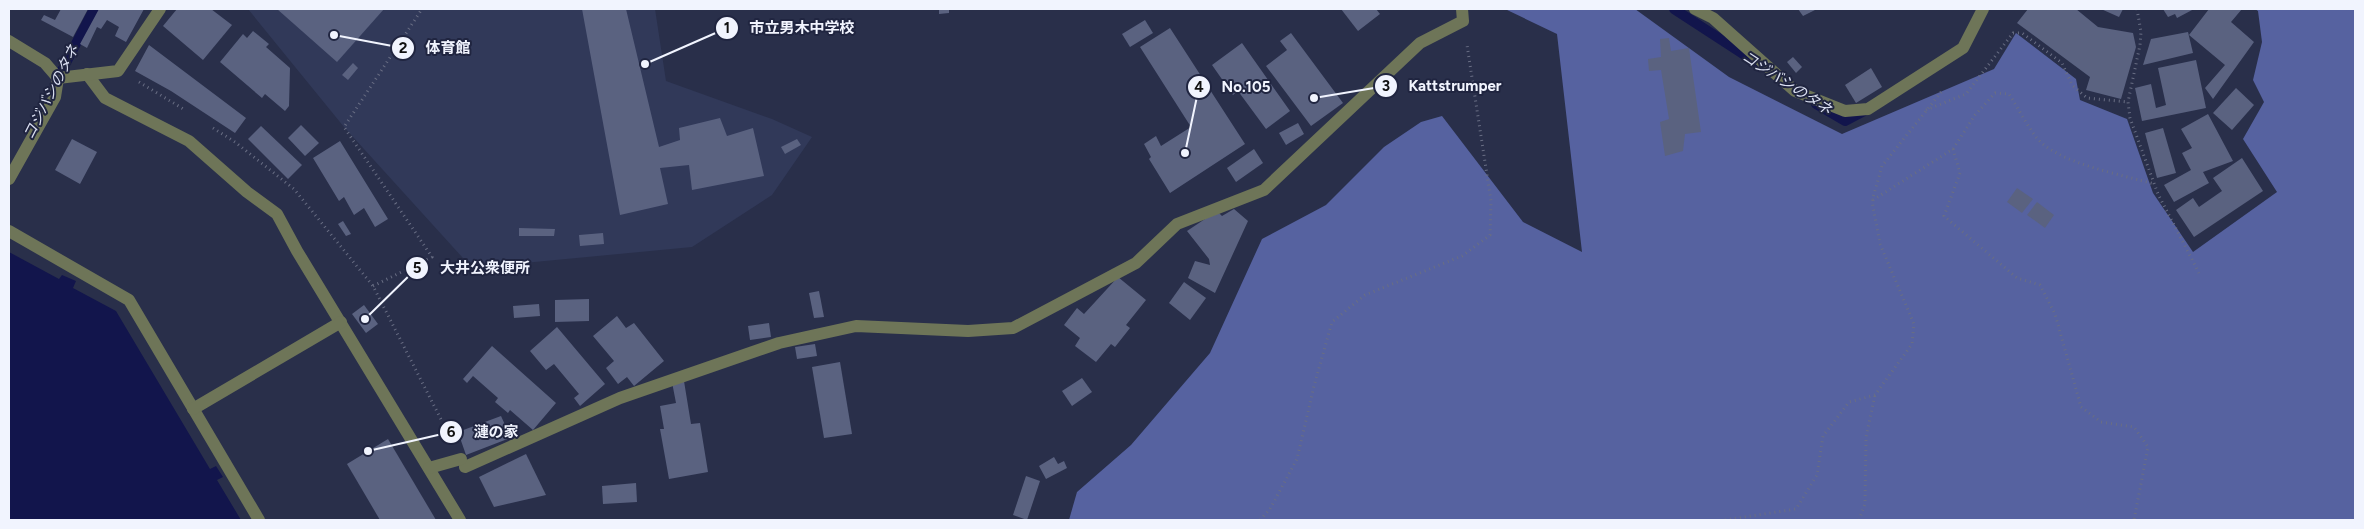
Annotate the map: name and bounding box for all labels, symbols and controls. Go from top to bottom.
callout: 市立男木中学校 [714,13,864,43]
text: 1 [724,19,730,37]
text: 市立男木中学校 [749,19,855,37]
callout: 体育館 [390,33,480,63]
text: 2 [399,39,408,57]
text: 体育館 [425,39,471,57]
water label: コジバシのタネ [19,42,83,142]
water label: コジバシのタネ [1738,47,1836,119]
callout: Kattstrumper [1374,71,1512,101]
callout: No.105 [1187,72,1281,102]
text: 3 [1382,77,1390,95]
text: Kattstrumper [1409,77,1502,95]
text: 4 [1194,78,1204,96]
text: No.105 [1222,78,1271,96]
callout: 大井公衆便所 [405,253,540,283]
text: 5 [413,259,422,277]
text: 大井公衆便所 [440,259,530,277]
callout: 漣の家 [438,417,528,447]
text: 6 [447,423,456,441]
text: 漣の家 [473,423,519,441]

